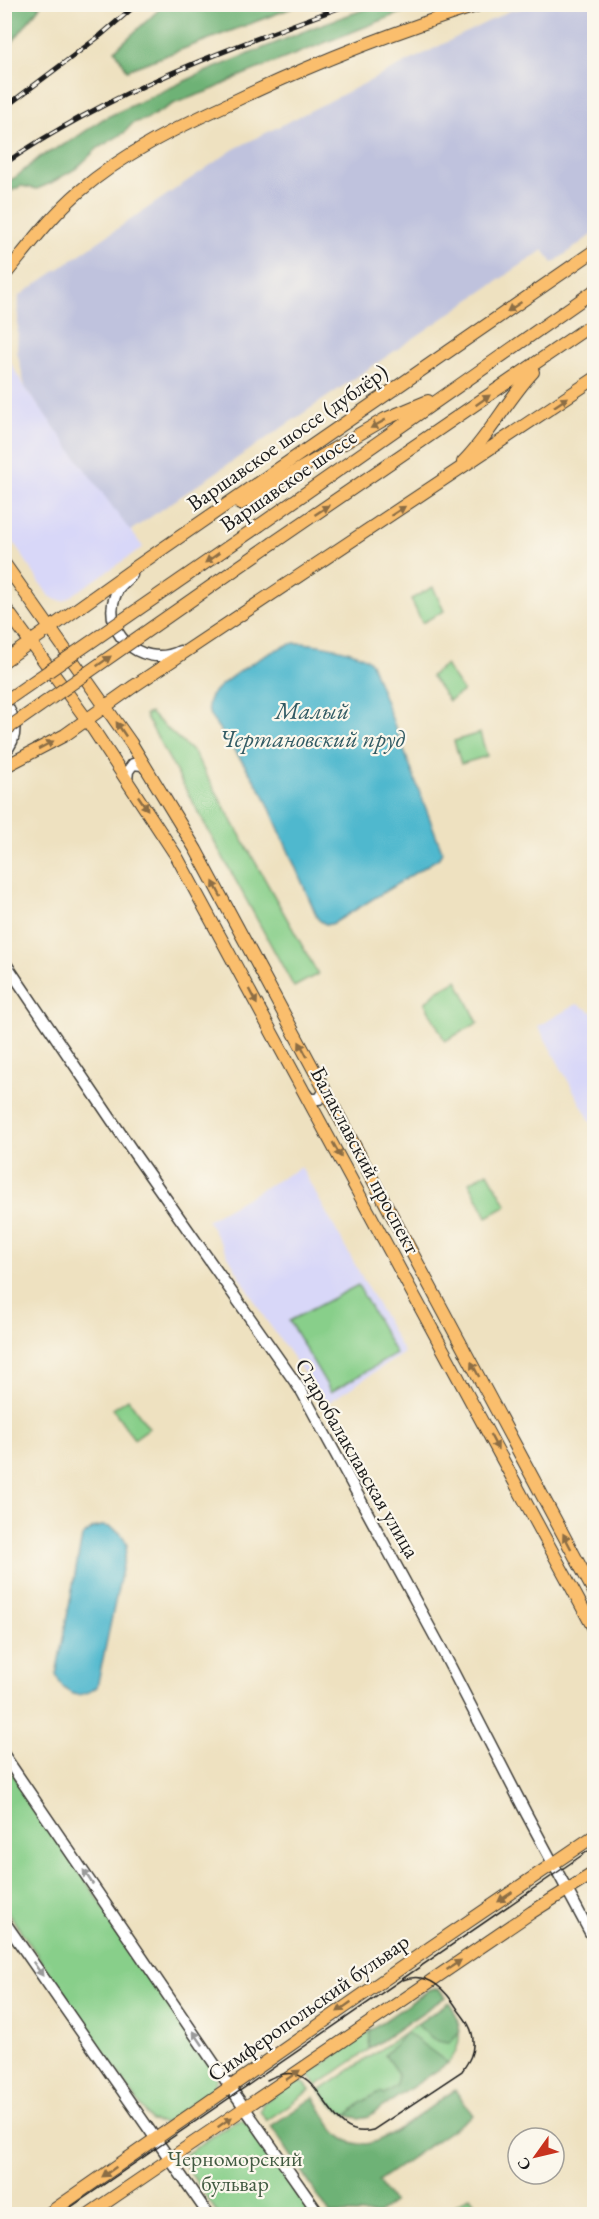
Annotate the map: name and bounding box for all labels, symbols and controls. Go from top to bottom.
one-way arrow [507,301,523,313]
street label: Варшавское шоссе (дублёр) [182,358,392,516]
one-way arrow [475,395,491,406]
one-way arrow [553,397,569,408]
one-way arrow [370,418,386,429]
street label: Варшавское шоссе [215,423,361,537]
one-way arrow [313,504,329,516]
one-way arrow [390,506,406,517]
one-way arrow [205,552,221,564]
one-way arrow [95,655,111,667]
water label: Малый Чертановский пруд [219,695,405,754]
one-way arrow [116,721,127,737]
one-way arrow [38,740,55,750]
one-way arrow [137,795,149,811]
one-way arrow [212,880,222,897]
one-way arrow [248,989,258,1006]
one-way arrow [298,1040,308,1057]
street label: Балаклавский проспект [304,1062,427,1259]
one-way arrow [332,1142,342,1159]
street label: Старобалаклавская улица [288,1353,427,1564]
one-way arrow [470,1360,480,1377]
one-way arrow [489,1434,499,1451]
one-way arrow [562,1532,572,1549]
one-way arrow [83,1869,94,1885]
one-way arrow [497,1891,513,1903]
street label: Симферопольский бульвар [202,1927,415,2088]
one-way arrow [32,1960,44,1976]
one-way arrow [446,1960,462,1971]
one-way arrow [337,2001,353,2013]
one-way arrow [193,2030,204,2046]
one-way arrow [285,2070,301,2081]
one-way arrow [217,2117,233,2128]
north arrow [506,2126,566,2186]
park label: Черноморский бульвар [167,2144,303,2198]
text: С [512,2154,536,2175]
one-way arrow [102,2166,118,2178]

